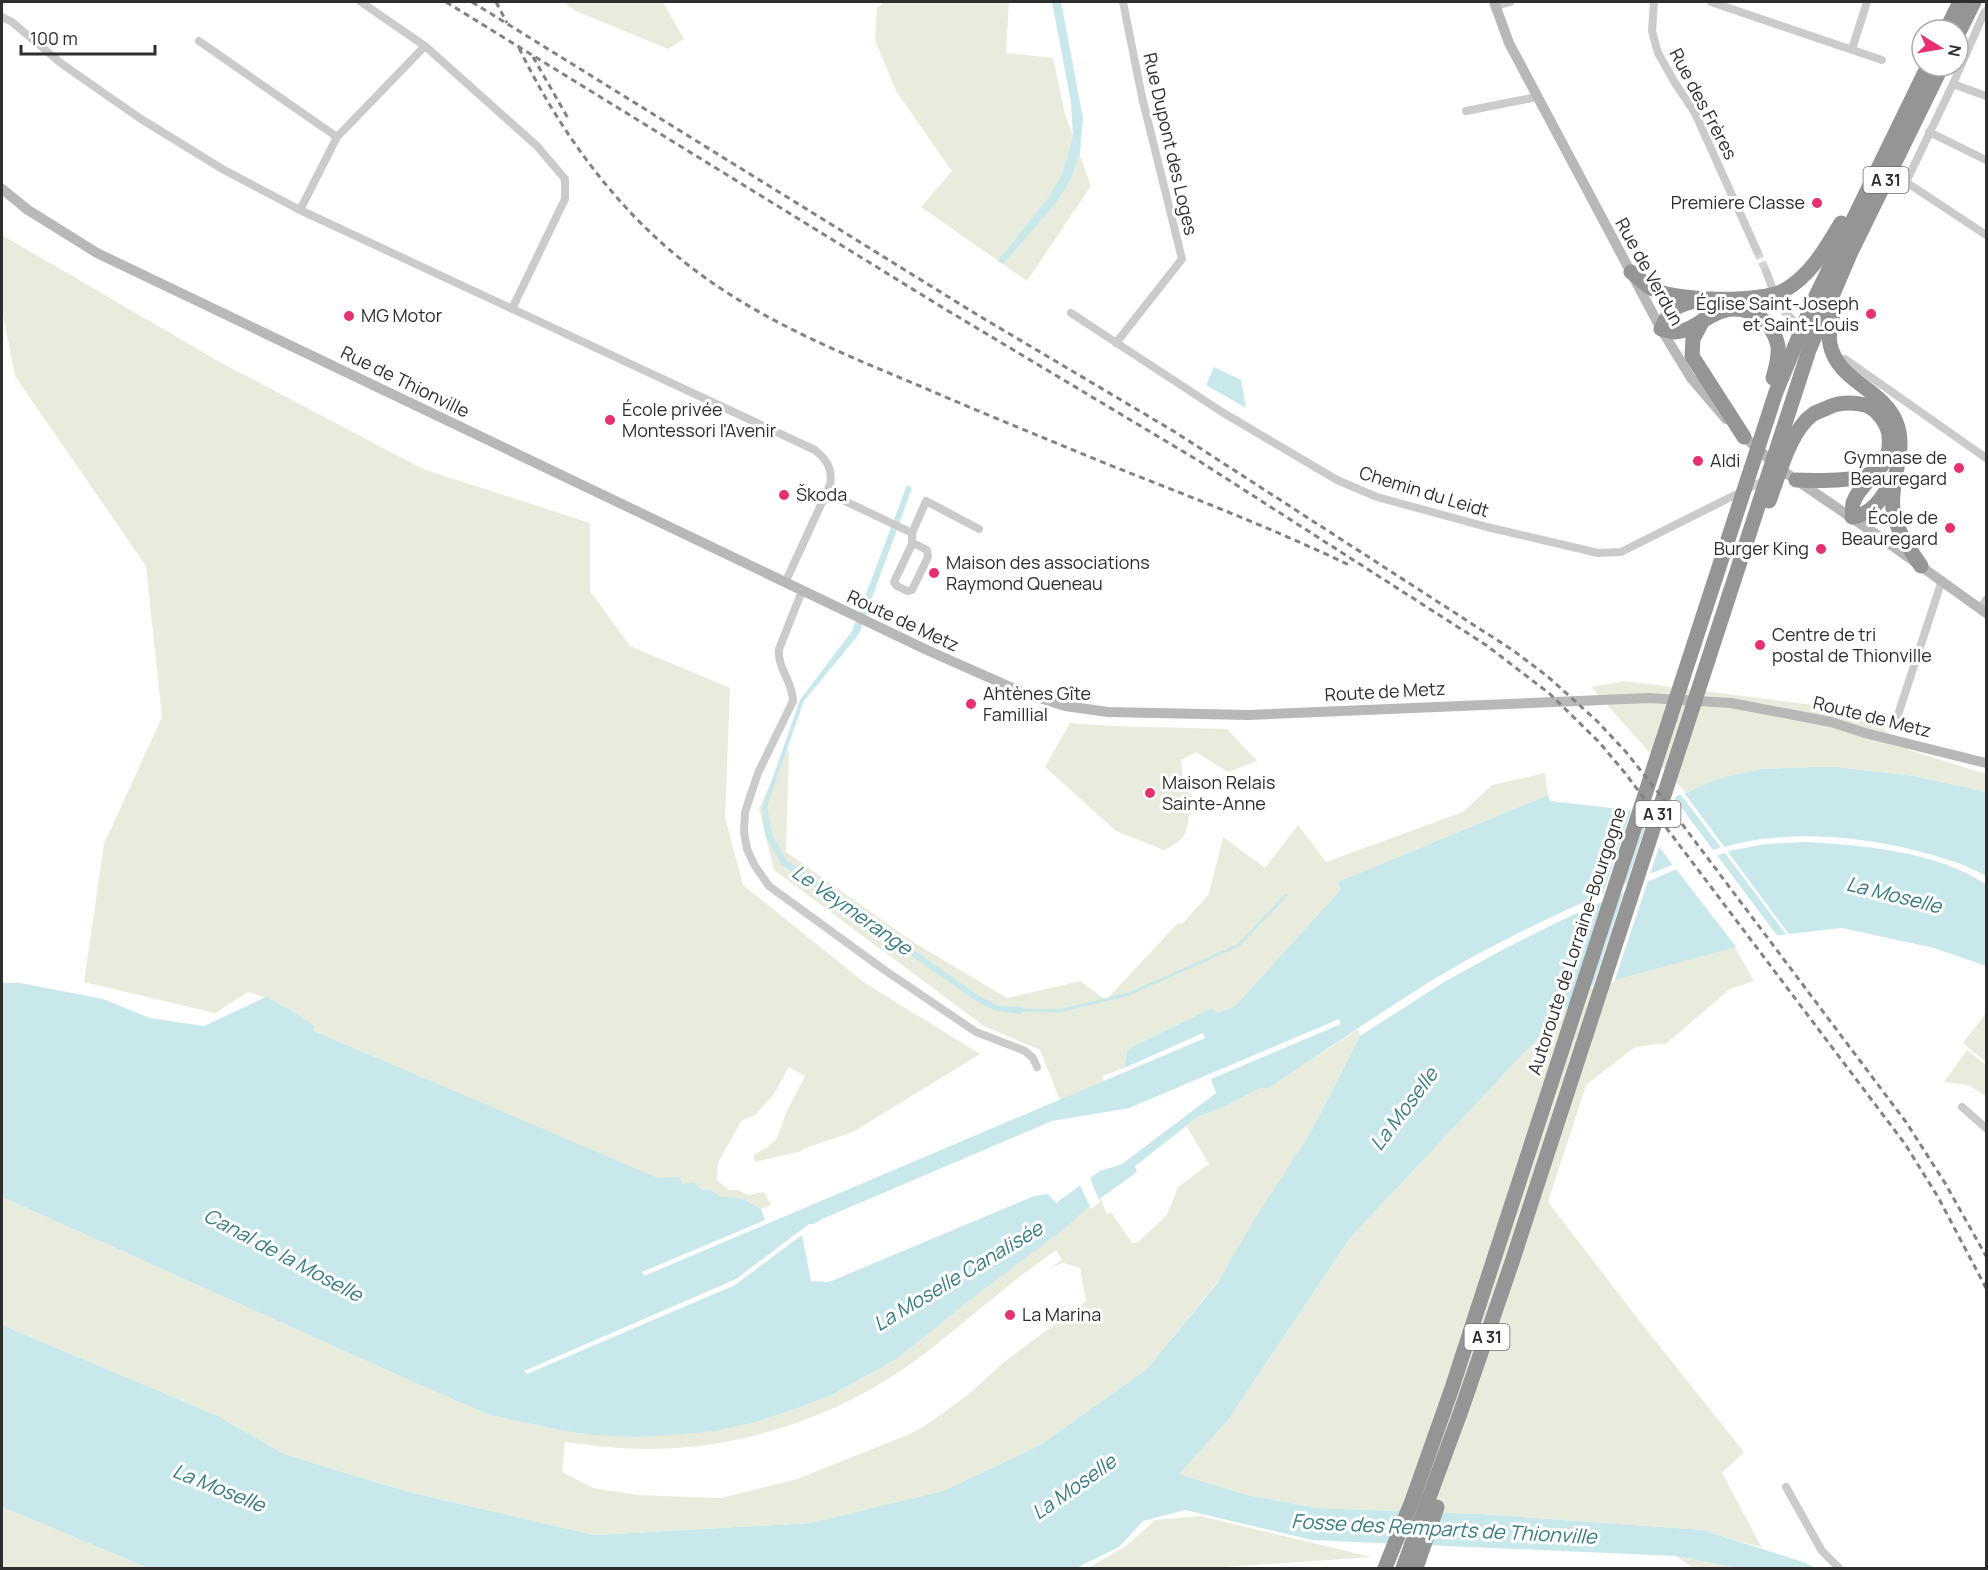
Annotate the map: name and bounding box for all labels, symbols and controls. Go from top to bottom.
scale bar [21,18,154,56]
north arrow [1910,18,1970,78]
text: 100 m [30,26,78,50]
text: N [1943,43,1967,59]
street label: Rue des Frères [1664,44,1743,163]
street label: Rue Dupont des Loges [1138,50,1204,237]
road number: A 31 [1864,167,1908,193]
place label: Premiere Classe [1671,190,1805,214]
marker: Premiere Classe [1810,196,1824,210]
street label: Rue de Verdun [1610,213,1689,330]
place label: Église Saint-Joseph et Saint-Louis [1696,291,1859,336]
place label: MG Motor [361,303,443,327]
marker: Église Saint-Joseph et Saint-Louis [1864,307,1878,321]
marker: MG Motor [342,309,356,323]
street label: Rue de Thionville [337,340,474,423]
place label: École privée Montessori l'Avenir [622,397,777,442]
marker: École privée Montessori l'Avenir [603,413,617,427]
place label: Gymnase de Beauregard [1844,445,1947,490]
place label: Aldi [1710,448,1740,472]
marker: Aldi [1691,454,1705,468]
street label: Chemin du Leidt [1357,460,1492,522]
marker: Gymnase de Beauregard [1952,461,1966,475]
place label: Škoda [796,482,847,506]
marker: Škoda [777,488,791,502]
place label: École de Beauregard [1841,505,1938,550]
marker: École de Beauregard [1943,521,1957,535]
place label: Burger King [1714,536,1809,560]
marker: Burger King [1814,542,1828,556]
place label: Maison des associations Raymond Queneau [946,550,1150,595]
marker: Maison des associations Raymond Queneau [927,566,941,580]
street label: Route de Metz [844,584,963,657]
place label: Centre de tri postal de Thionville [1772,622,1932,667]
marker: Centre de tri postal de Thionville [1753,638,1767,652]
street label: Route de Metz [1324,676,1446,706]
place label: Ahtènes Gîte Famillial [983,681,1091,726]
street label: Route de Metz [1811,690,1934,742]
marker: Ahtènes Gîte Famillial [964,697,978,711]
place label: Maison Relais Sainte-Anne [1162,770,1275,815]
marker: Maison Relais Sainte-Anne [1143,786,1157,800]
road number: A 31 [1636,801,1680,827]
street label: Autoroute de Lorraine-Bourgogne [1521,804,1631,1078]
water label: Le Veymerange [787,858,919,962]
water label: La Moselle [1844,870,1946,920]
water label: La Moselle [1364,1061,1444,1156]
water label: Canal de la Moselle [199,1201,368,1308]
water label: La Moselle Canalisée [868,1214,1048,1337]
place label: La Marina [1022,1302,1101,1326]
marker: La Marina [1003,1308,1017,1322]
road number: A 31 [1464,1324,1510,1350]
water label: La Moselle [1026,1447,1122,1525]
water label: La Moselle [169,1457,270,1519]
water label: Fosse des Remparts de Thionville [1291,1507,1599,1550]

